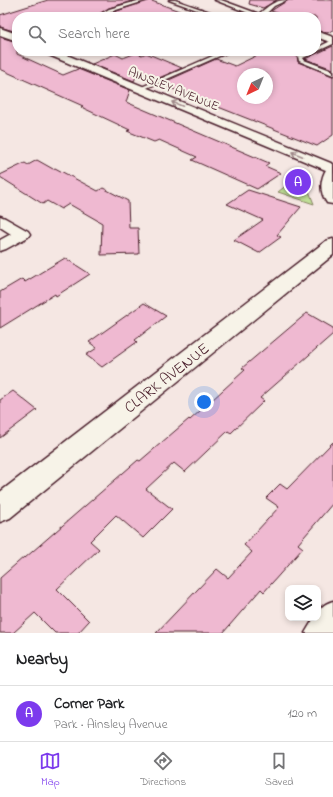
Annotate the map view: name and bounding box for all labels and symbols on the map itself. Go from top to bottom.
street label: AINSLEY AVENUE [125,62,222,116]
north arrow [237,68,273,104]
one-way arrow [171,100,183,107]
one-way arrow [291,150,303,157]
pin: A [285,167,311,197]
street label: CLARK AVENUE [119,337,215,420]
your location [194,392,214,412]

